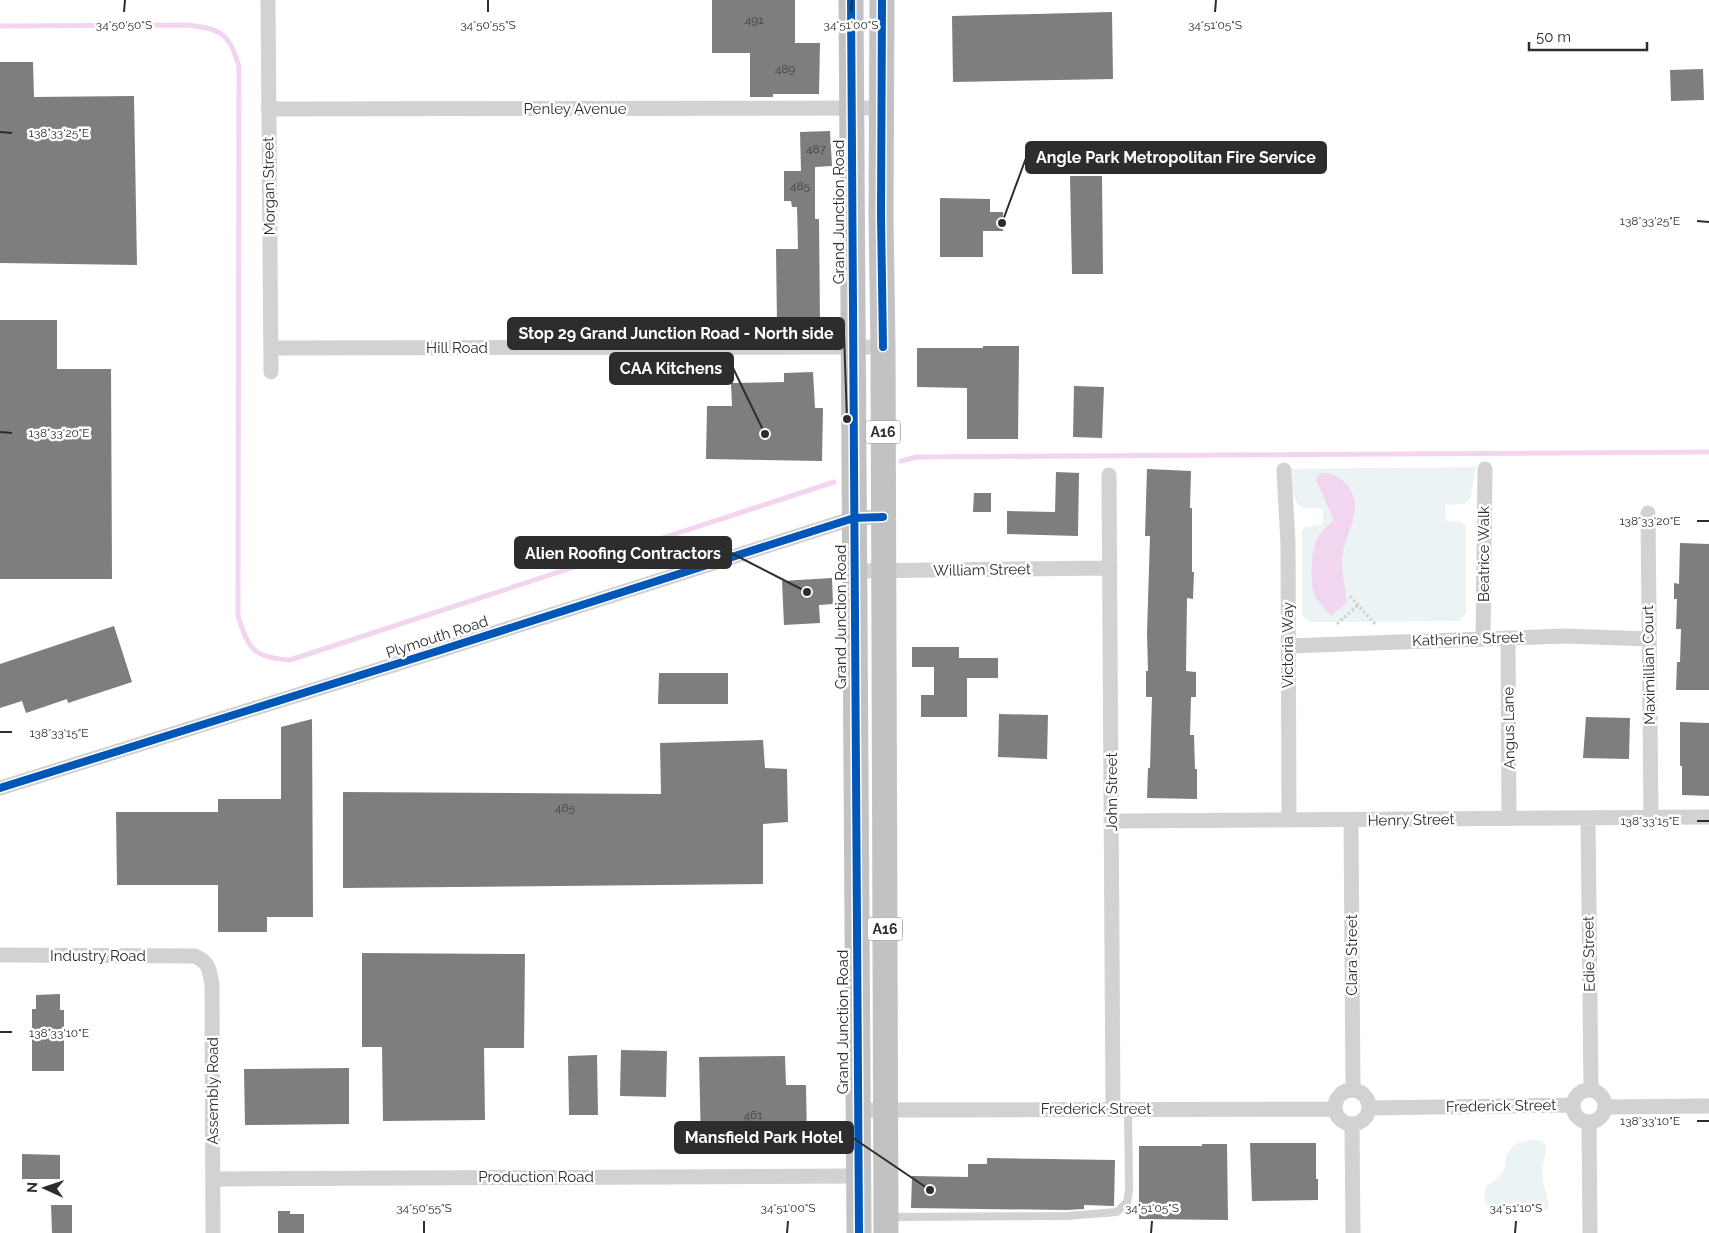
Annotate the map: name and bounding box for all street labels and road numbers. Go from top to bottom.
street label: Penley Avenue [523,100,627,118]
street label: Morgan Street [259,137,279,235]
street label: Grand Junction Road [830,140,848,284]
street label: Hill Road [426,339,488,357]
road number: A16 [866,421,900,444]
street label: Beatrice Walk [1475,506,1493,602]
street label: Grand Junction Road [832,545,850,689]
street label: William Street [933,560,1031,580]
street label: Victoria Way [1279,602,1297,688]
street label: Maximillian Court [1639,605,1659,725]
street label: Plymouth Road [384,612,490,662]
street label: Katherine Street [1412,628,1524,650]
street label: Angus Lane [1499,686,1519,769]
street label: John Street [1103,753,1121,831]
street label: Henry Street [1367,810,1455,830]
street label: Clara Street [1343,914,1361,996]
street label: Edie Street [1579,916,1599,992]
road number: A16 [868,918,902,941]
street label: Industry Road [50,947,146,965]
street label: Grand Junction Road [834,950,852,1094]
street label: Assembly Road [204,1037,222,1145]
street label: Frederick Street [1446,1096,1556,1116]
street label: Frederick Street [1041,1100,1151,1118]
street label: Production Road [478,1168,594,1186]

